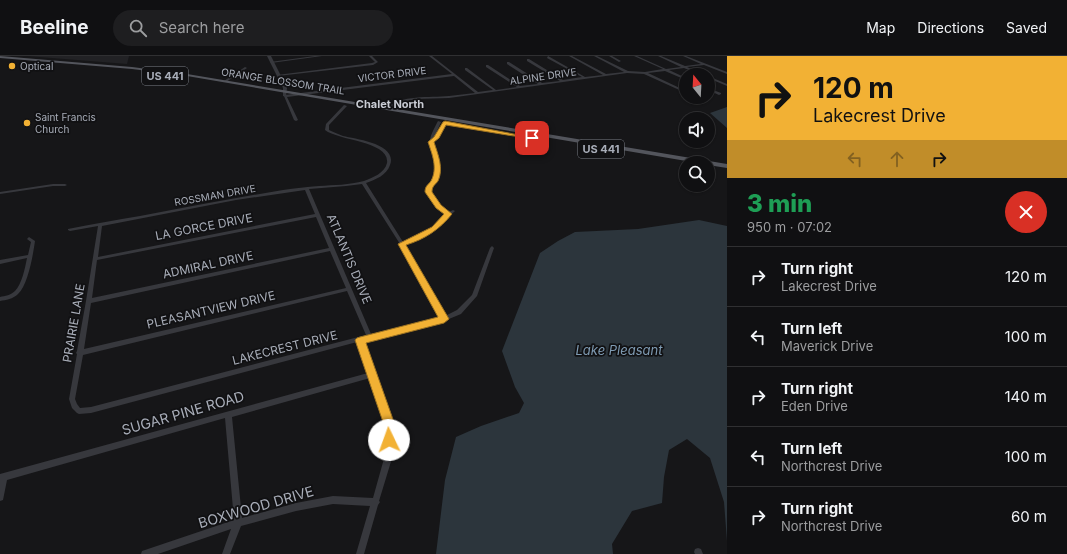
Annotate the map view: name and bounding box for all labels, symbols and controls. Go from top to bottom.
search box [113,10,393,46]
text: Beeline [20,16,89,39]
icon: search [127,17,149,39]
text: Search here [159,18,244,37]
text: Map [866,19,895,36]
text: Directions [917,19,984,36]
text: Saved [1006,19,1047,36]
place label: Optical [20,60,53,72]
marker: Optical [7,61,17,71]
street label: VICTOR DRIVE [357,64,427,84]
street label: ORANGE BLOSSOM TRAIL [220,65,346,97]
street label: ALPINE DRIVE [509,65,577,87]
road number: US 441 [142,67,188,85]
north arrow [679,68,715,104]
map controls [679,68,715,192]
text: 120 m [813,71,894,105]
icon: right [747,72,799,124]
district label: Chalet North [356,97,424,111]
text: Lakecrest Drive [813,105,946,126]
place label: Saint Francis Church [35,111,96,135]
button: sound [679,112,715,148]
marker: Saint Francis Church [22,118,32,128]
pin [515,121,549,155]
icon: arrive [521,127,543,149]
road number: US 441 [578,140,624,158]
icon: left [844,148,866,170]
icon: ahead [886,148,908,170]
icon: right [928,148,950,170]
button: search [679,156,715,192]
street label: ROSSMAN DRIVE [173,182,257,208]
text: 3 min [747,189,812,218]
button: close [1005,191,1047,233]
street label: LA GORCE DRIVE [154,210,254,243]
street label: ATLANTIS DRIVE [324,212,375,306]
text: 950 m · 07:02 [747,219,832,235]
street label: ADMIRAL DRIVE [161,248,255,281]
text: Turn right [781,259,853,278]
icon: right [747,266,769,288]
text: 120 m [1005,267,1047,286]
text: Lakecrest Drive [781,278,877,294]
street label: PRAIRIE LANE [59,282,88,363]
street label: PLEASANTVIEW DRIVE [145,287,277,332]
text: Turn left [781,319,842,338]
icon: left [747,326,769,348]
street label: LAKECREST DRIVE [231,327,339,368]
text: 100 m [1005,327,1047,346]
text: Maverick Drive [781,338,873,354]
water label: Lake Pleasant [575,342,663,358]
text: Turn right [781,379,853,398]
icon: right [747,386,769,408]
street label: SUGAR PINE ROAD [120,387,246,438]
text: 140 m [1004,387,1047,406]
text: Eden Drive [781,398,848,414]
position arrow [368,419,410,461]
text: Turn left [781,439,842,458]
icon: left [747,446,769,468]
text: 100 m [1005,447,1047,466]
text: Northcrest Drive [781,458,882,474]
street label: BOXWOOD DRIVE [196,482,315,531]
text: Turn right [781,499,853,518]
icon: right [747,506,769,528]
text: 60 m [1011,507,1047,526]
text: Northcrest Drive [781,518,882,534]

